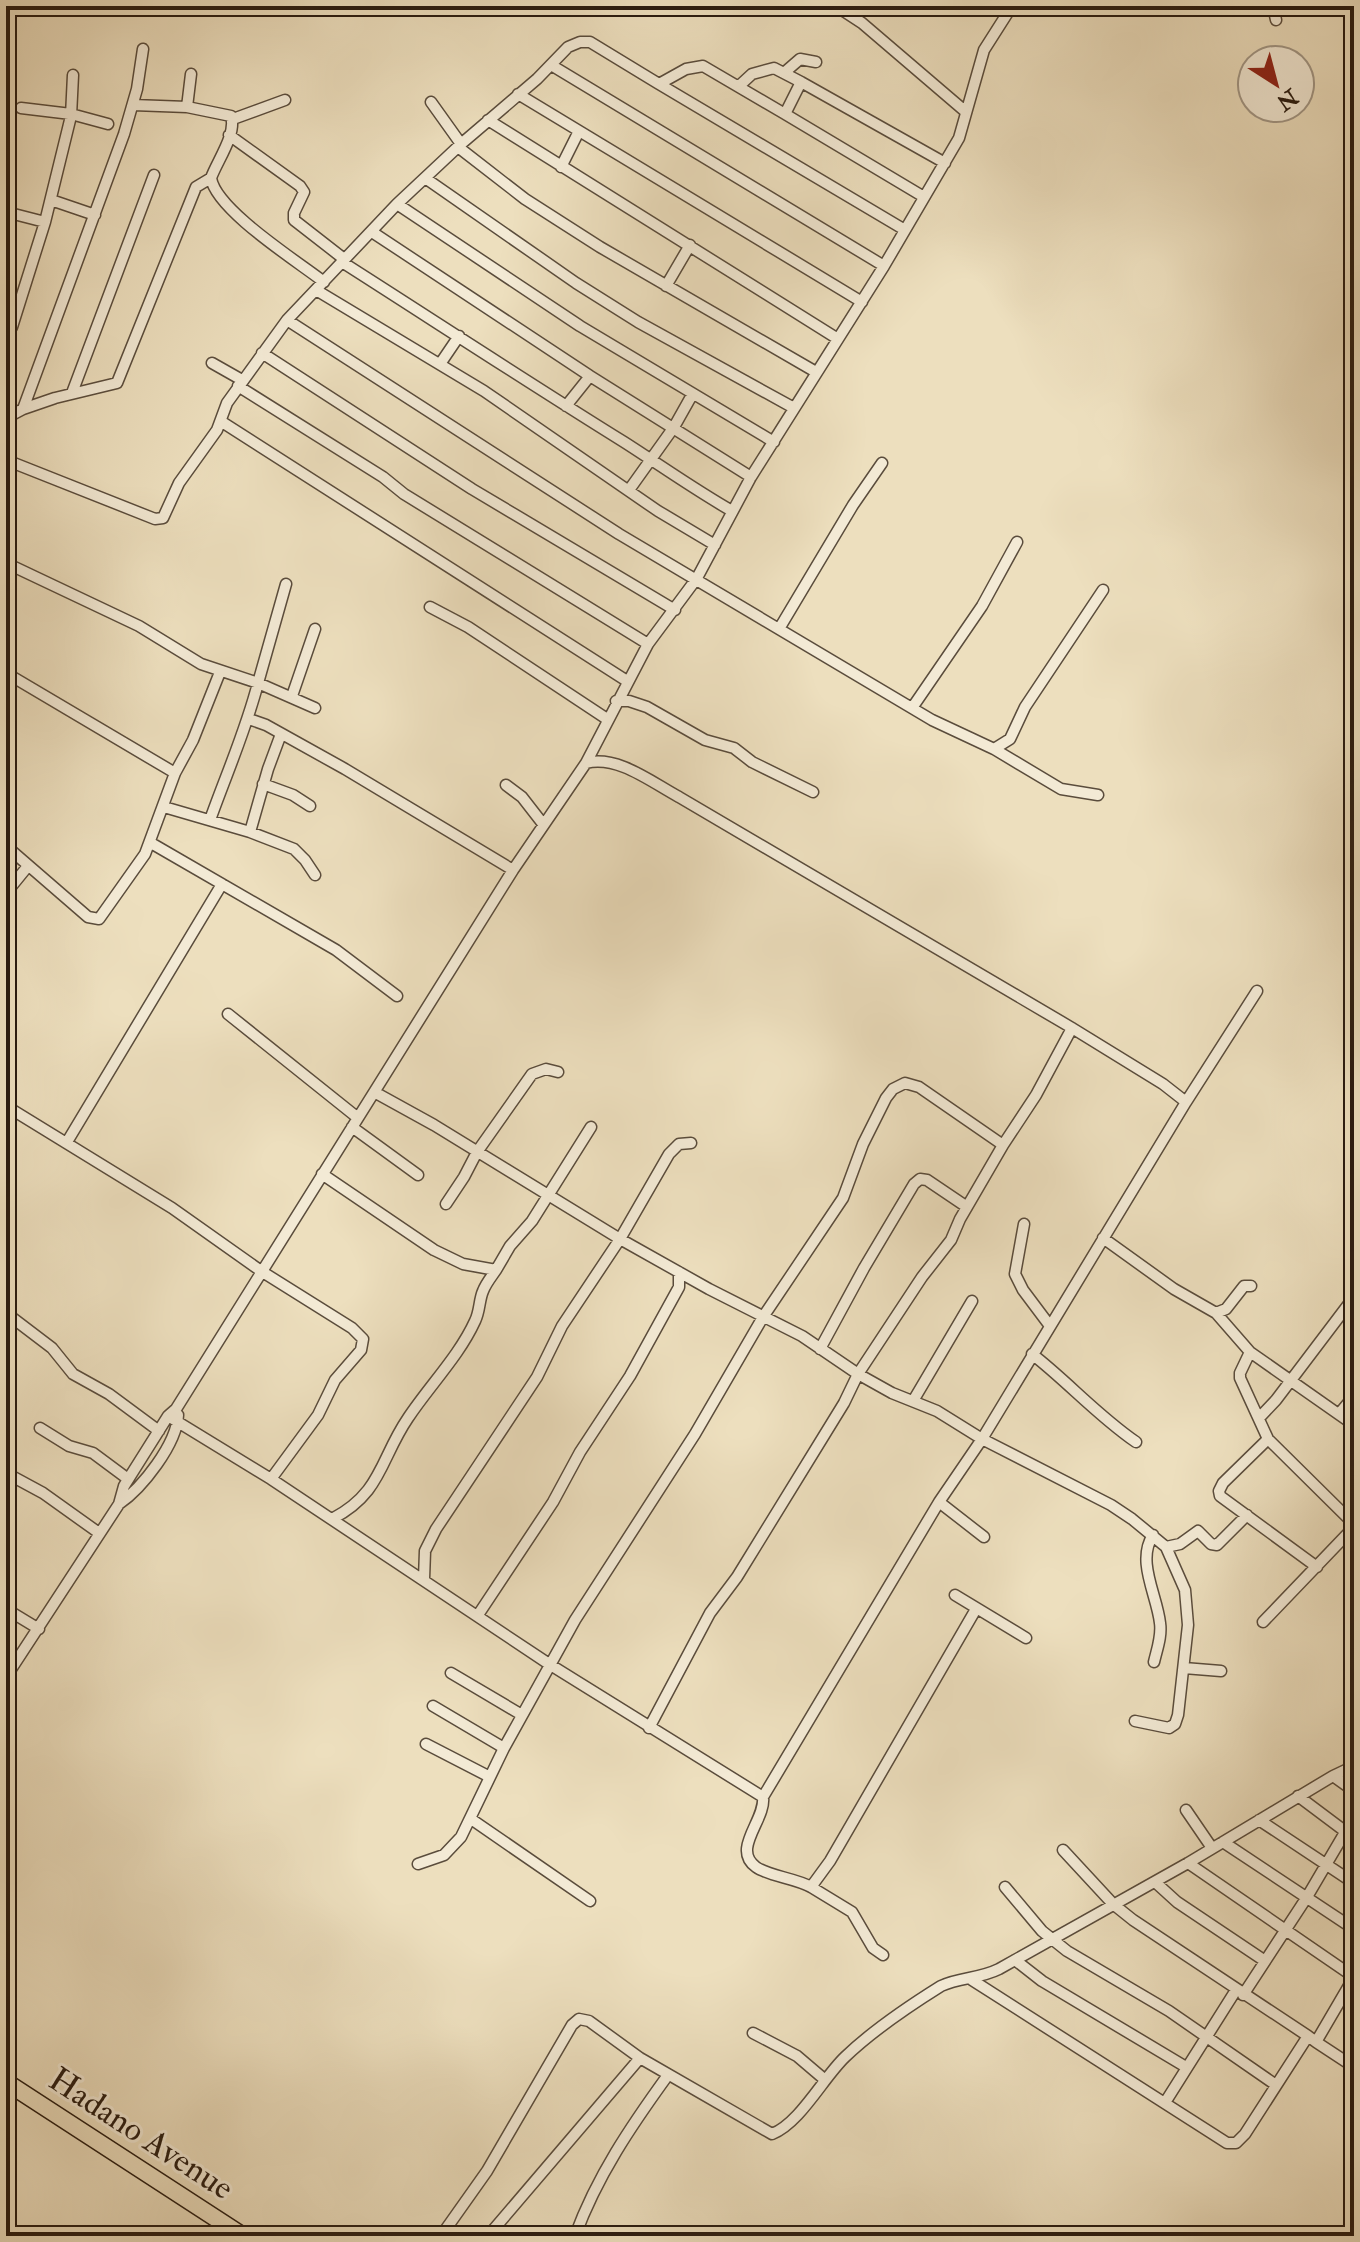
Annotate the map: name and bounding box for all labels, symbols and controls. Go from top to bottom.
north arrow [1236,44,1316,124]
text: N [1271,82,1304,117]
street label: Hadano Avenue [40,2058,242,2210]

